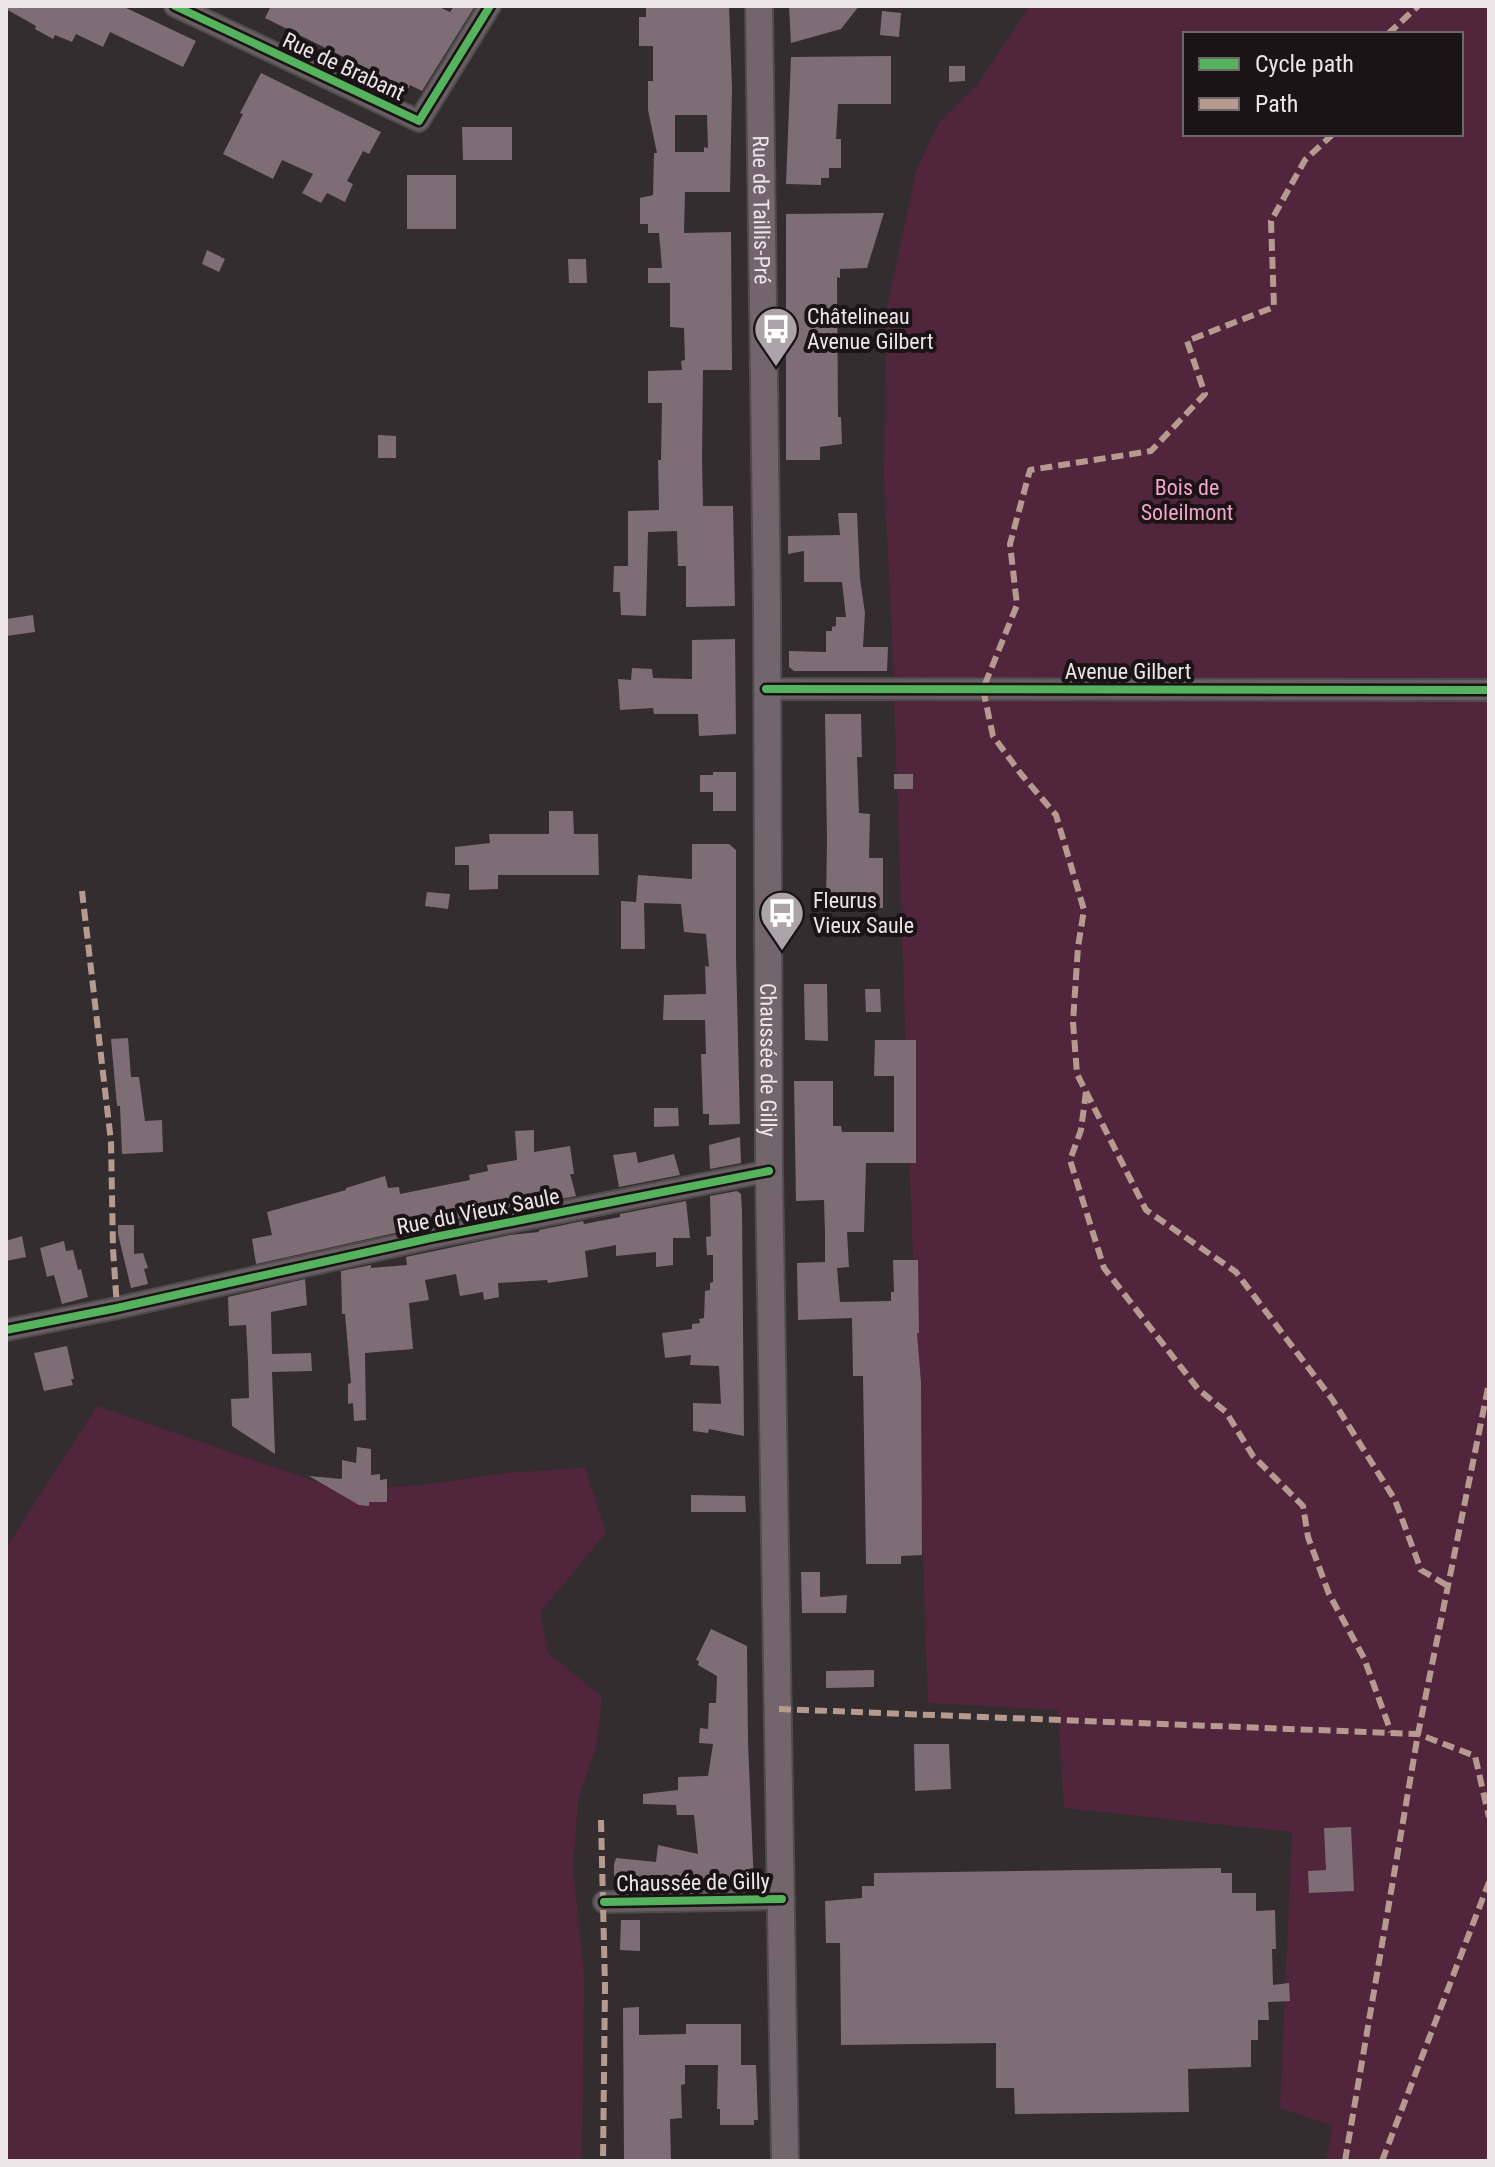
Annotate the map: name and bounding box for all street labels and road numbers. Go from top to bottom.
street label: Rue de Brabant [279,27,409,106]
street label: Rue de Taillis-Pré [748,135,775,285]
street label: Avenue Gilbert [1065,659,1191,684]
street label: Chaussée de Gilly [755,983,781,1137]
street label: Rue du Vieux Saule [395,1183,562,1240]
street label: Chaussée de Gilly [616,1869,770,1896]

